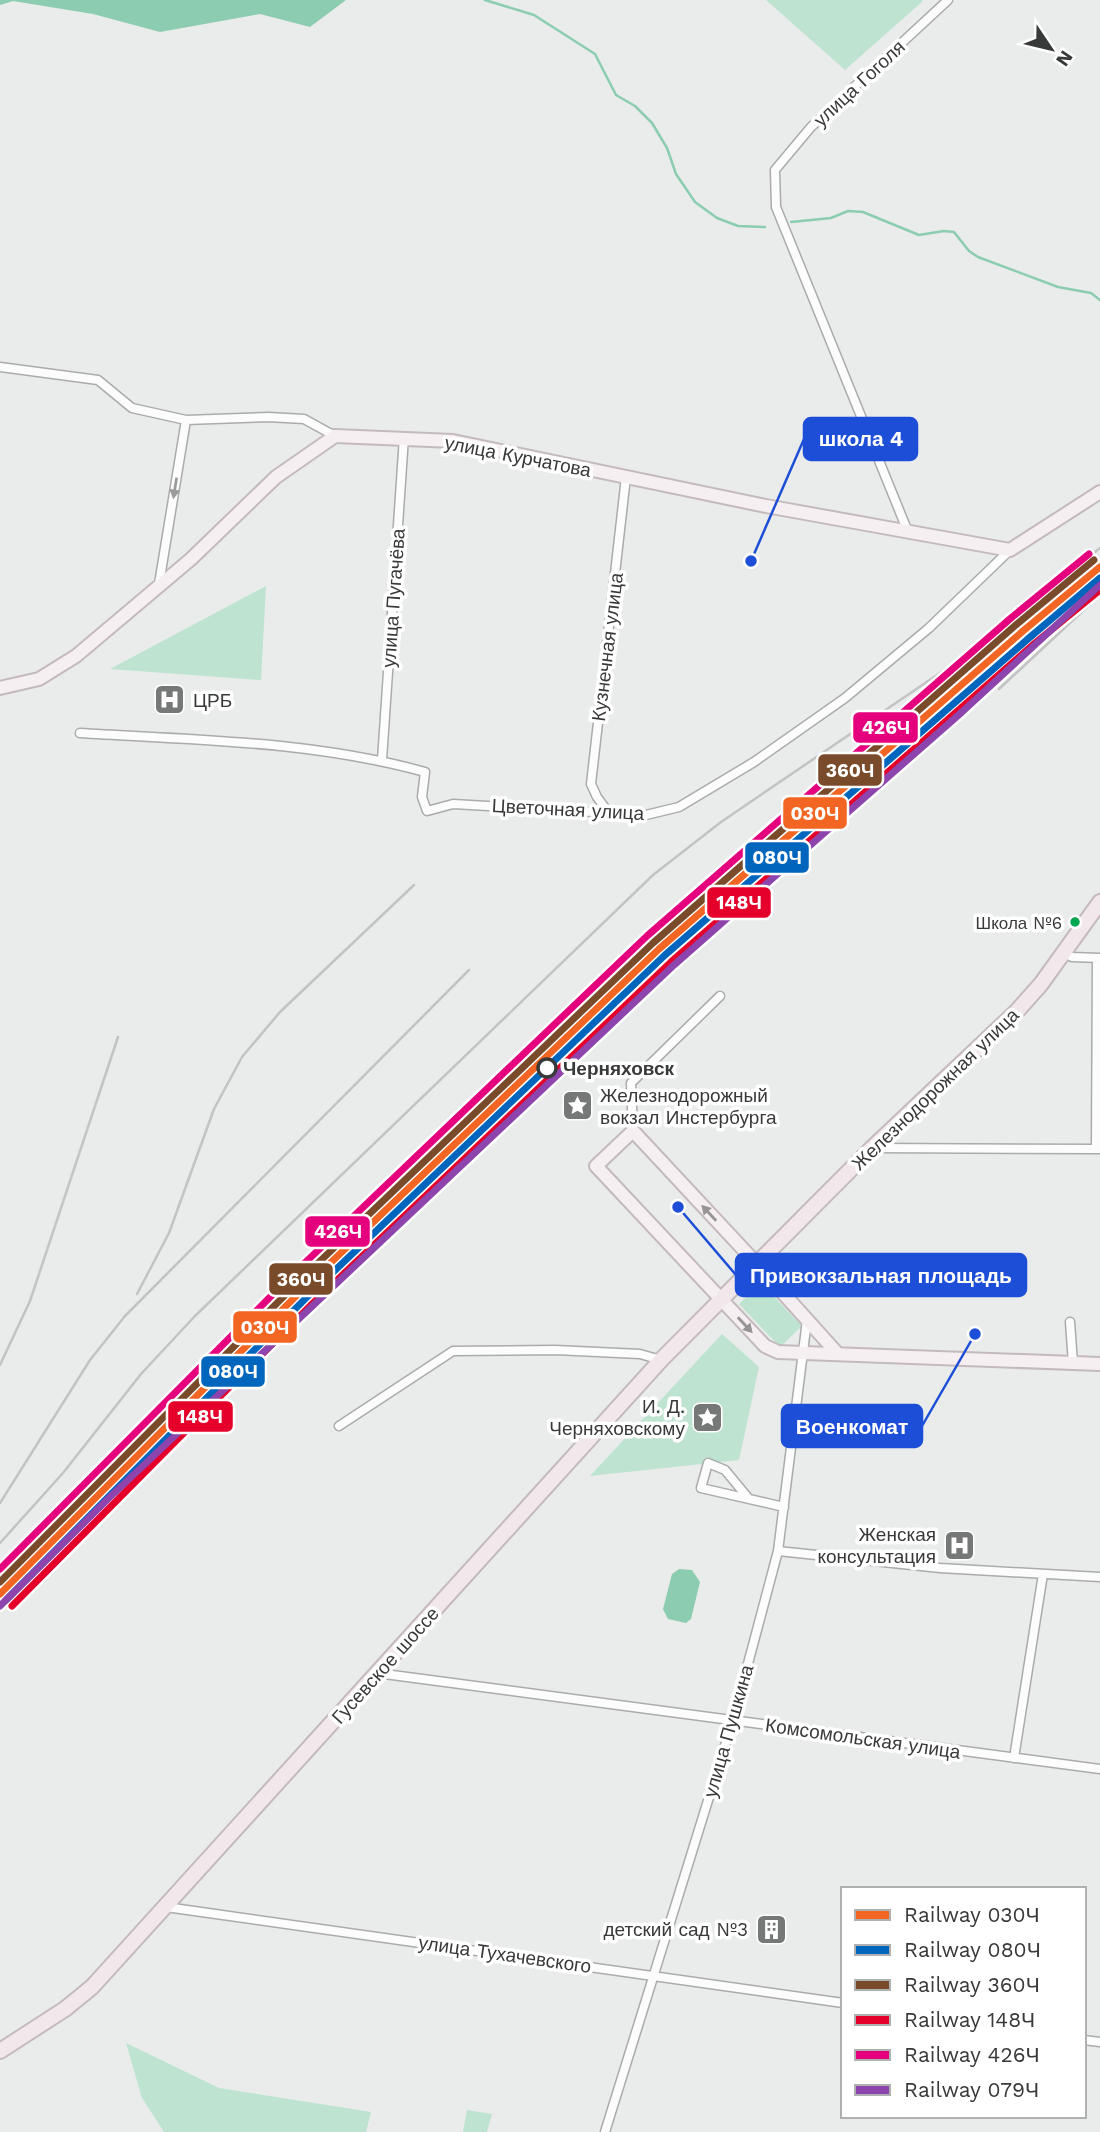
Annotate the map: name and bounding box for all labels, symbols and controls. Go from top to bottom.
north arrow [1016,14,1086,84]
street label: улица Гоголя [809,35,910,131]
text: N [1051,46,1078,71]
callout: школа 4 [804,418,917,460]
text: школа 4 [819,426,903,451]
street label: улица Курчатова [443,431,594,482]
one-way arrow [169,477,180,499]
street label: улица Пугачёва [377,527,410,668]
street label: Кузнечная улица [587,571,628,723]
hospital icon: ЦРБ [153,683,187,717]
place label: ЦРБ [193,689,232,712]
line badge: 426Ч [852,711,919,744]
text: 426Ч [862,716,910,739]
line badge: 360Ч [817,753,883,787]
text: 360Ч [826,759,874,782]
street label: Цветочная улица [491,794,645,825]
line badge: 030Ч [782,796,848,830]
text: 030Ч [791,802,839,825]
line badge: 080Ч [744,841,810,874]
text: 080Ч [752,846,802,869]
line badge: 148Ч [706,886,772,919]
text: 148Ч [716,891,762,914]
place label: Школа №6 [976,913,1062,933]
marker: Школа №6 [1068,915,1082,929]
street label: Железнодорожная улица [847,1003,1024,1175]
place label: Черняховск [563,1057,675,1080]
marker: Черняховск [537,1058,557,1078]
place label: Железнодорожный вокзал Инстербурга [600,1084,777,1129]
place icon: Железнодорожный вокзал Инстербурга [560,1089,594,1123]
one-way arrow [701,1204,717,1222]
line badge: 426Ч [304,1215,371,1248]
text: 426Ч [314,1220,362,1243]
callout: Привокзальная площадь [736,1254,1026,1296]
line badge: 360Ч [268,1262,334,1296]
text: Привокзальная площадь [750,1263,1012,1288]
text: 360Ч [277,1268,325,1291]
line badge: 030Ч [232,1310,298,1344]
text: 030Ч [241,1316,289,1339]
one-way arrow [737,1316,753,1334]
line badge: 080Ч [200,1355,266,1388]
text: 080Ч [208,1360,258,1383]
place label: И. Д. Черняховскому [549,1395,685,1440]
line badge: 148Ч [167,1400,234,1433]
place icon: И. Д. Черняховскому [691,1400,725,1434]
text: 148Ч [177,1405,223,1428]
callout: Военкомат [782,1405,922,1447]
text: Военкомат [796,1414,908,1439]
place label: Женская консультация [817,1523,936,1568]
hospital icon: Женская консультация [942,1528,976,1562]
street label: Гусевское шоссе [327,1602,444,1728]
street label: улица Пушкина [699,1662,759,1800]
street label: Комсомольская улица [764,1713,962,1764]
legend [841,1887,1086,2118]
text: Railway 030Ч [904,1902,1040,1927]
building icon: детский сад №3 [754,1912,788,1946]
place label: детский сад №3 [603,1918,748,1941]
street label: улица Тухачевского [417,1931,593,1978]
text: Railway 080Ч [904,1937,1041,1962]
text: Railway 360Ч [904,1972,1040,1997]
text: Railway 148Ч [904,2007,1035,2032]
text: Railway 426Ч [904,2042,1039,2067]
text: Railway 079Ч [904,2077,1039,2102]

